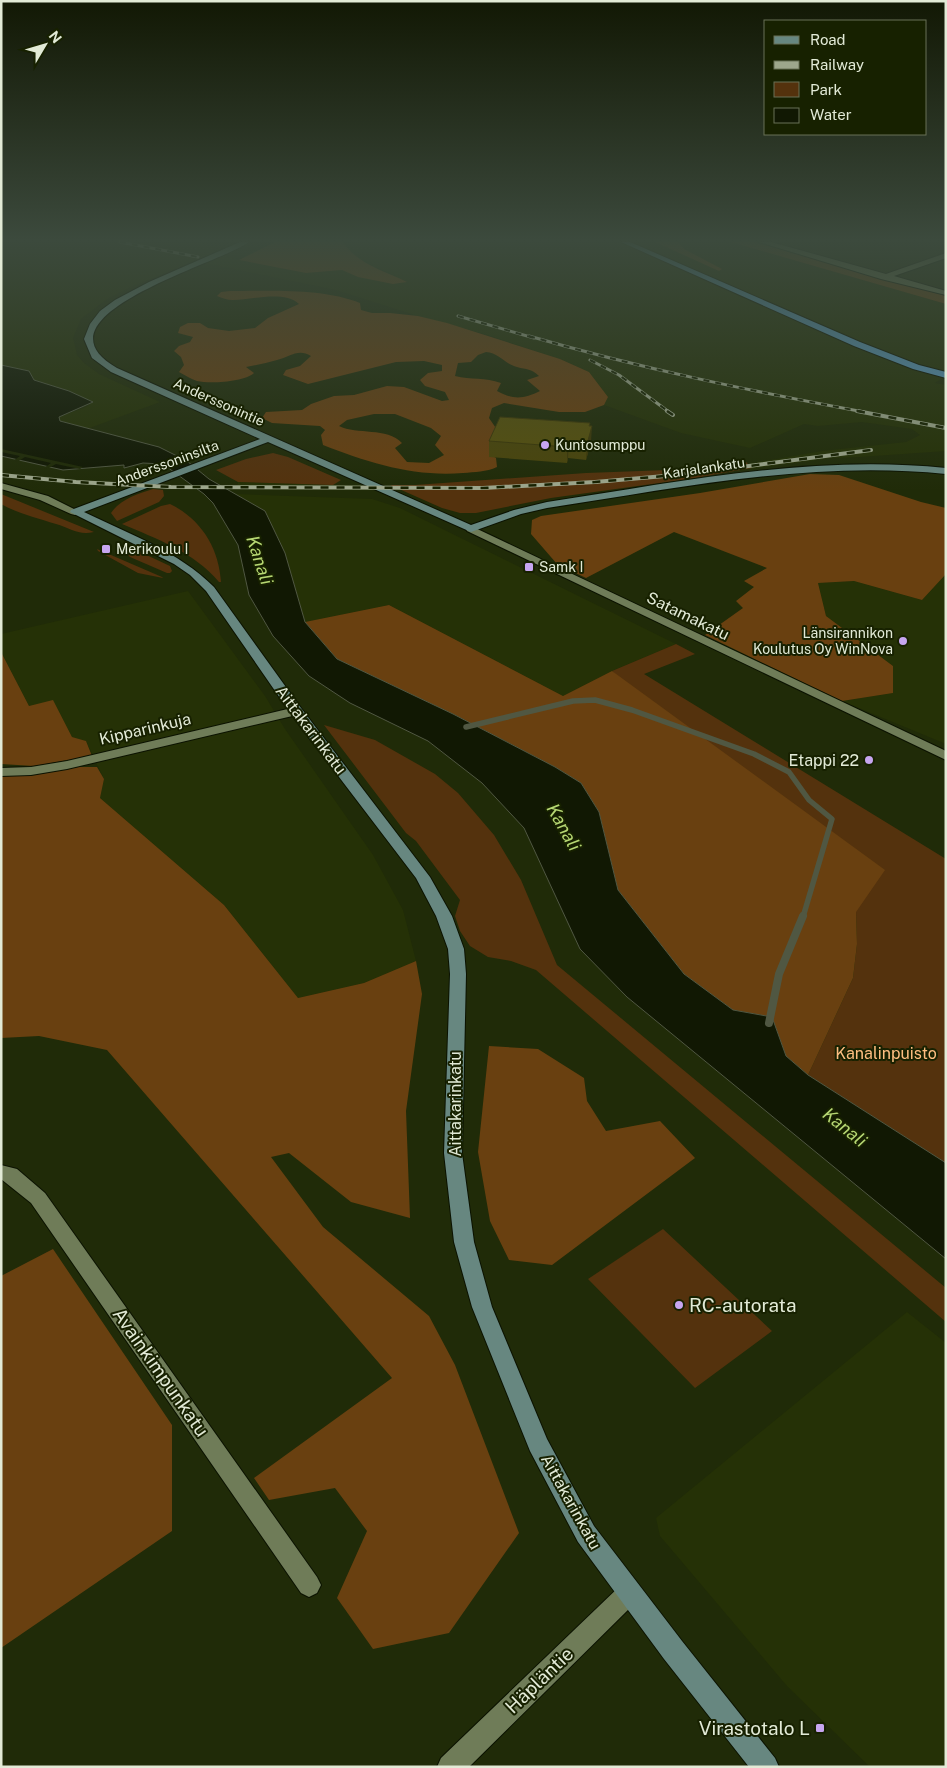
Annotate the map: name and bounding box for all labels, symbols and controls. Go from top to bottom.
north arrow [20,20,70,70]
legend [764,20,927,135]
text: N [46,28,65,46]
text: Road [810,31,846,48]
text: Railway [810,56,864,73]
text: Park [810,81,842,98]
text: Water [810,106,852,123]
street label: Anderssonintie [171,375,267,429]
street label: Anderssoninsilta [113,437,221,489]
place label: Kuntosumppu [555,437,645,453]
marker: Kuntosumppu [539,439,551,451]
street label: Karjalankatu [662,454,746,482]
water label: Kanali [242,533,278,588]
place label: Merikoulu I [116,541,188,557]
marker: Merikoulu I [100,543,112,555]
place label: Samk I [539,559,583,575]
marker: Samk I [523,561,535,573]
street label: Satamakatu [644,588,732,644]
place label: Länsirannikon Koulutus Oy WinNova [753,625,893,657]
marker: Länsirannikon Koulutus Oy WinNova [897,635,909,647]
street label: Aittakarinkatu [272,682,350,778]
street label: Kipparinkuja [97,709,193,749]
place label: Etappi 22 [789,751,859,770]
marker: Etappi 22 [863,754,875,766]
water label: Kanali [543,800,586,855]
park label: Kanalinpuisto [835,1044,937,1063]
street label: Aittakarinkatu [446,1051,465,1157]
water label: Kanali [819,1103,872,1151]
place label: RC-autorata [689,1294,796,1316]
marker: RC-autorata [673,1299,685,1311]
street label: Avainkimpunkatu [108,1303,214,1441]
street label: Aittakarinkatu [537,1451,605,1553]
street label: Häpläntie [500,1642,578,1718]
place label: Virastotalo L [699,1717,810,1739]
marker: Virastotalo L [814,1722,826,1734]

